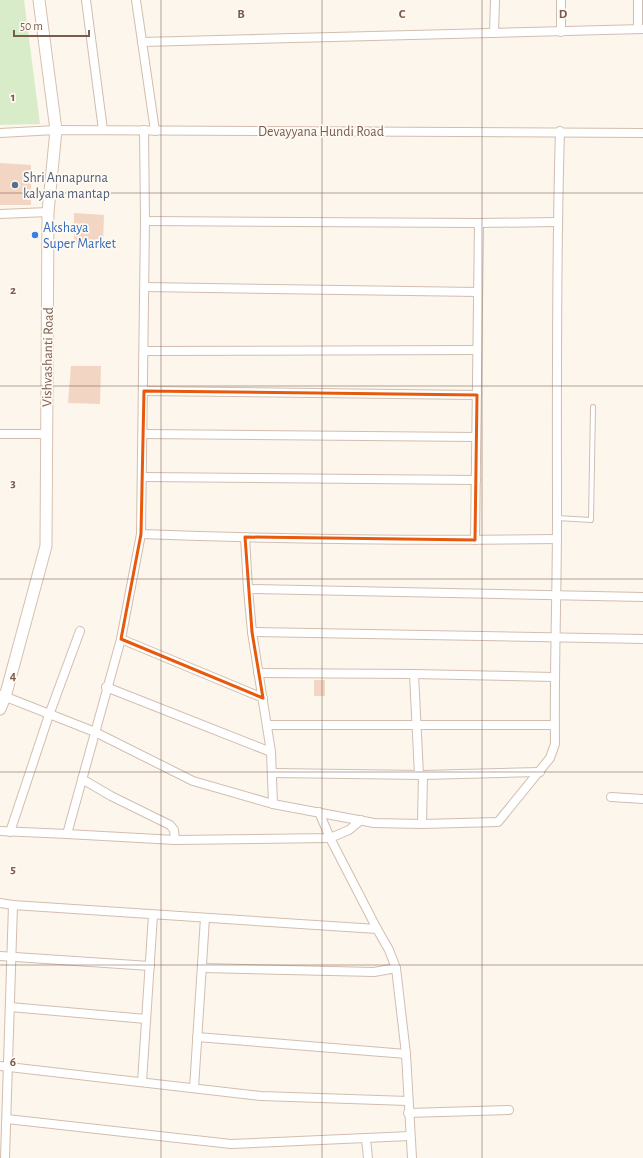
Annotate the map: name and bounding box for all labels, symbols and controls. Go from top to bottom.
text: B [237,8,245,21]
text: C [399,8,406,21]
text: D [559,8,568,21]
scale bar [14,12,89,38]
text: 50 m [20,20,43,32]
text: 1 [11,91,15,104]
street label: Devayyana Hundi Road [258,125,384,139]
place label: Shri Annapurna kalyana mantap [23,171,110,201]
marker: Shri Annapurna kalyana mantap [10,180,20,190]
place label: Akshaya Super Market [43,221,117,251]
marker: Akshaya Super Market [30,230,40,240]
text: 2 [10,284,16,297]
street label: Vishvashanti Road [40,307,56,407]
text: 3 [10,477,16,490]
text: 4 [10,670,17,683]
text: 5 [10,863,16,876]
text: 6 [10,1056,16,1069]

